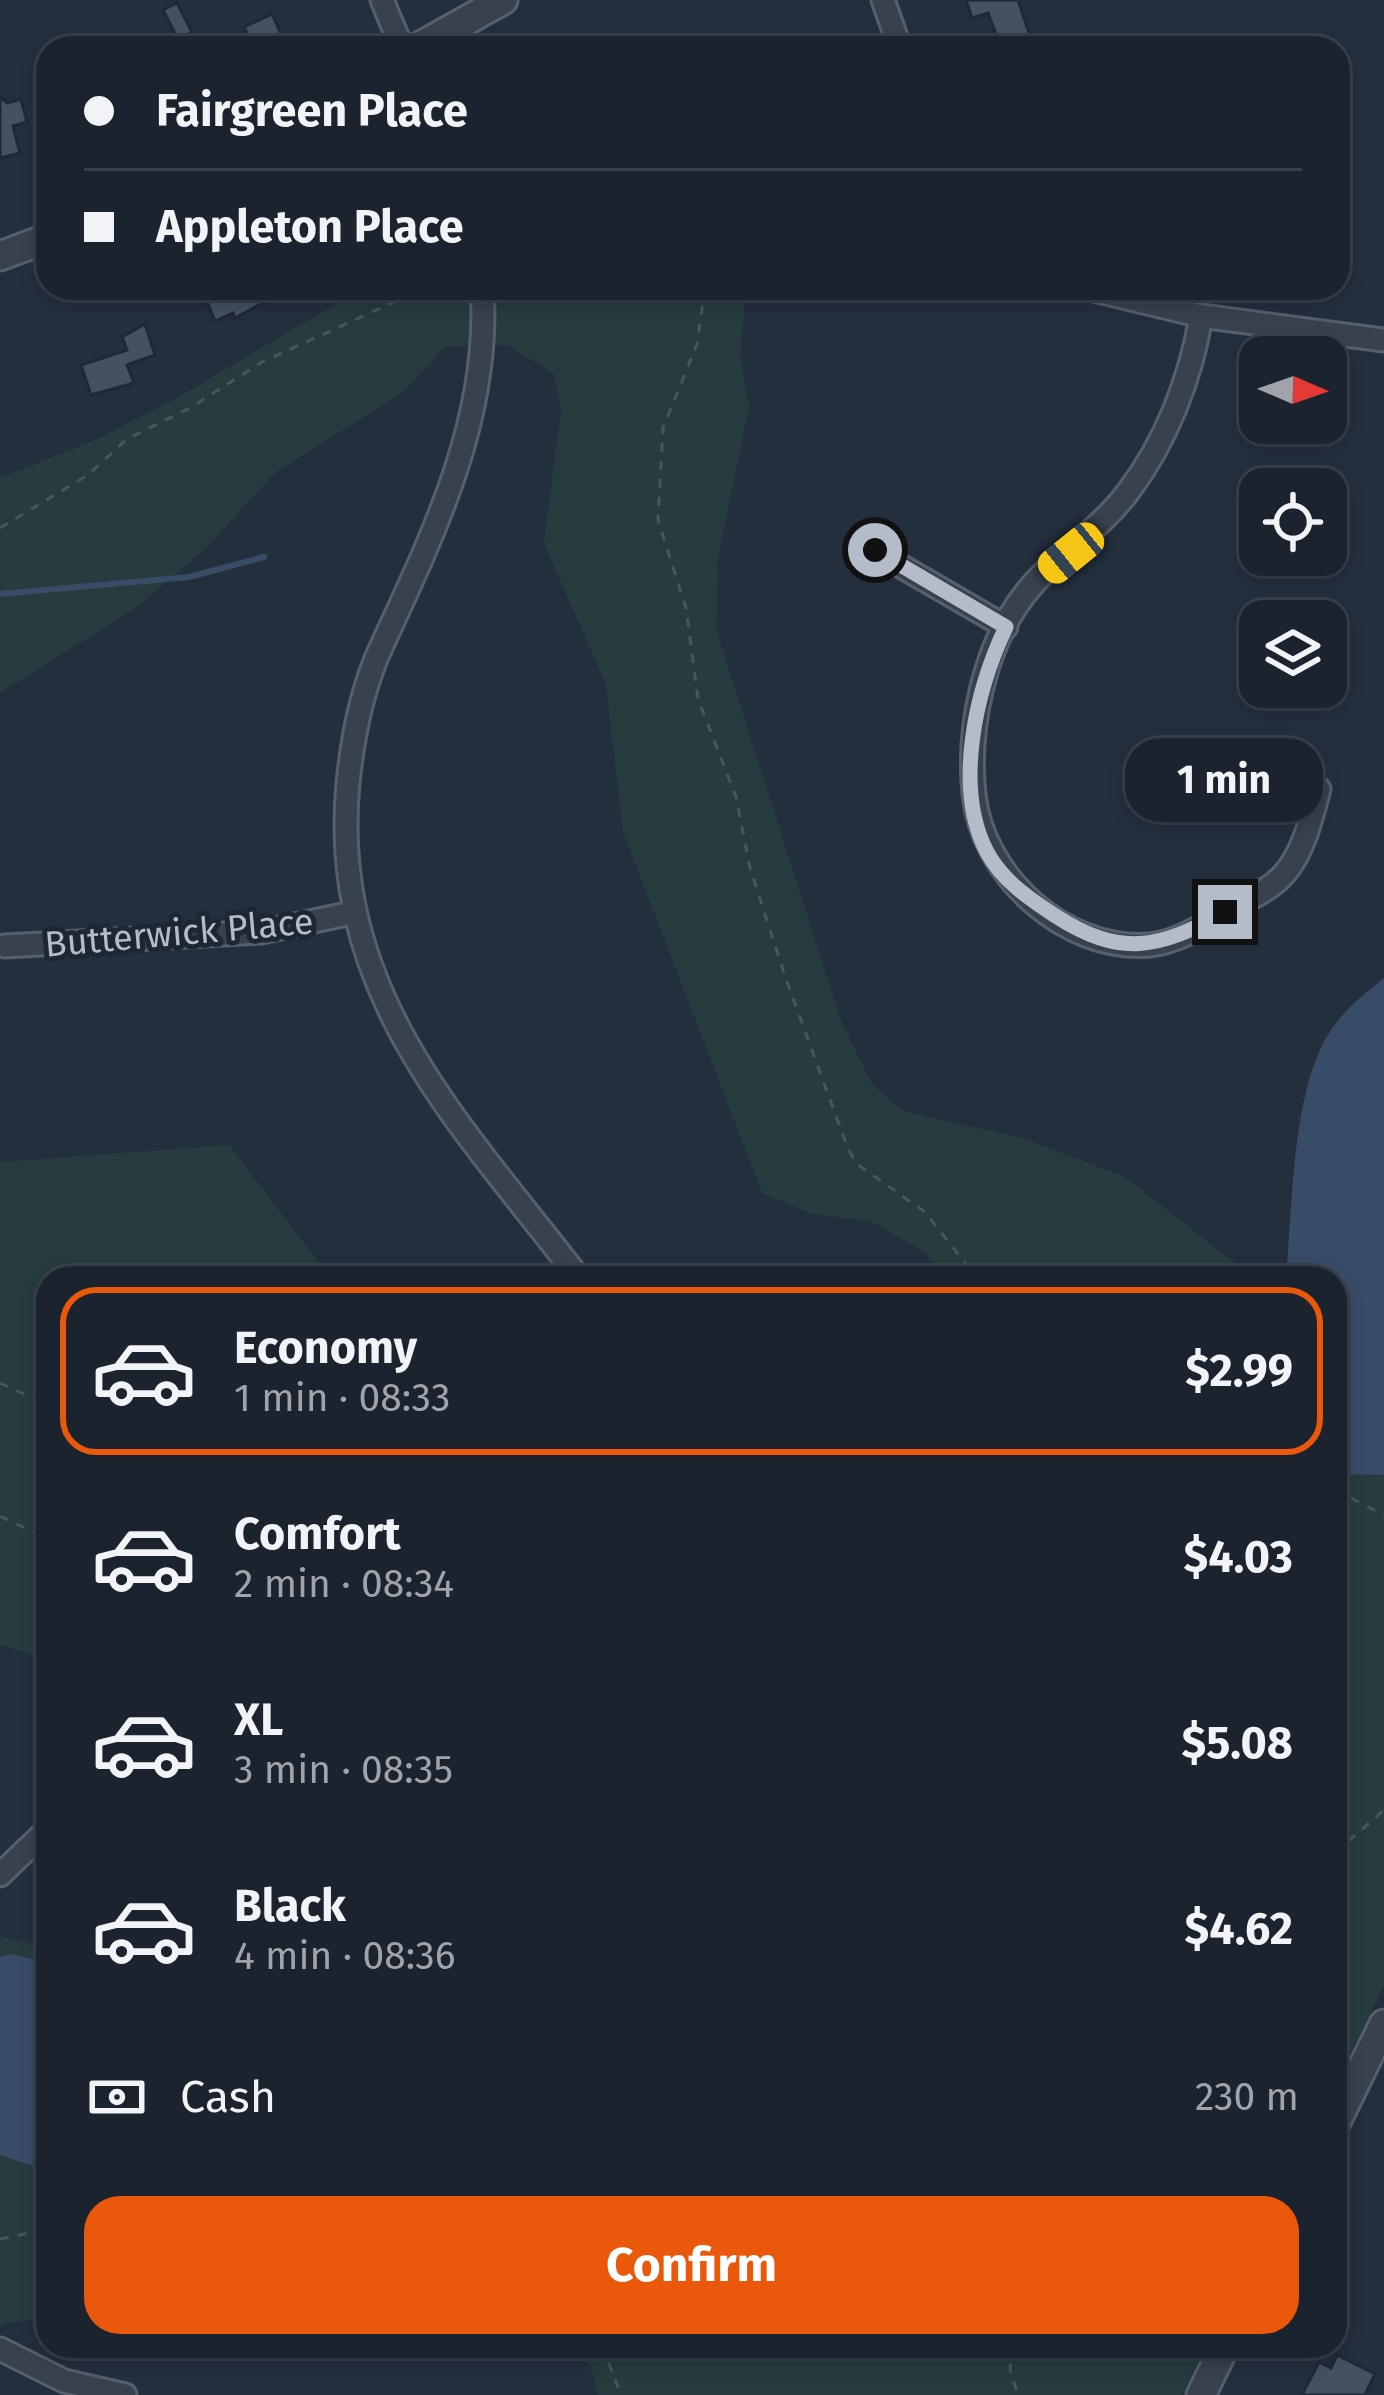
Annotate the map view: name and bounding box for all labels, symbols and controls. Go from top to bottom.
text: Fairgreen Place [156,84,468,138]
text: Appleton Place [156,200,464,254]
north arrow [1239,336,1347,444]
map controls [1239,336,1347,708]
button: locate [1239,468,1347,576]
car [1032,516,1110,590]
route start [848,523,902,577]
button: layers [1239,600,1347,708]
callout: 1 min [1126,738,1324,822]
text: 1 min [1177,757,1271,803]
route end [1198,885,1252,939]
street label: Butterwick Place [43,899,315,967]
icon: car [90,1317,198,1425]
text: Economy [234,1321,417,1375]
text: $2.99 [1185,1344,1293,1398]
text: 1 min · 08:33 [234,1375,450,1421]
icon: car [90,1503,198,1611]
text: Comfort [234,1507,401,1561]
text: $4.03 [1183,1530,1293,1584]
text: 2 min · 08:34 [234,1561,454,1607]
icon: car [90,1689,198,1797]
text: XL [234,1693,283,1747]
text: $5.08 [1182,1716,1293,1770]
text: 3 min · 08:35 [234,1747,453,1793]
icon: car [90,1875,198,1983]
text: Black [234,1879,346,1933]
text: $4.62 [1185,1902,1293,1956]
text: 4 min · 08:36 [234,1933,456,1979]
icon: cash [84,2064,150,2130]
text: Cash [180,2070,276,2124]
text: 230 m [1195,2074,1299,2120]
button: Confirm [84,2196,1299,2334]

